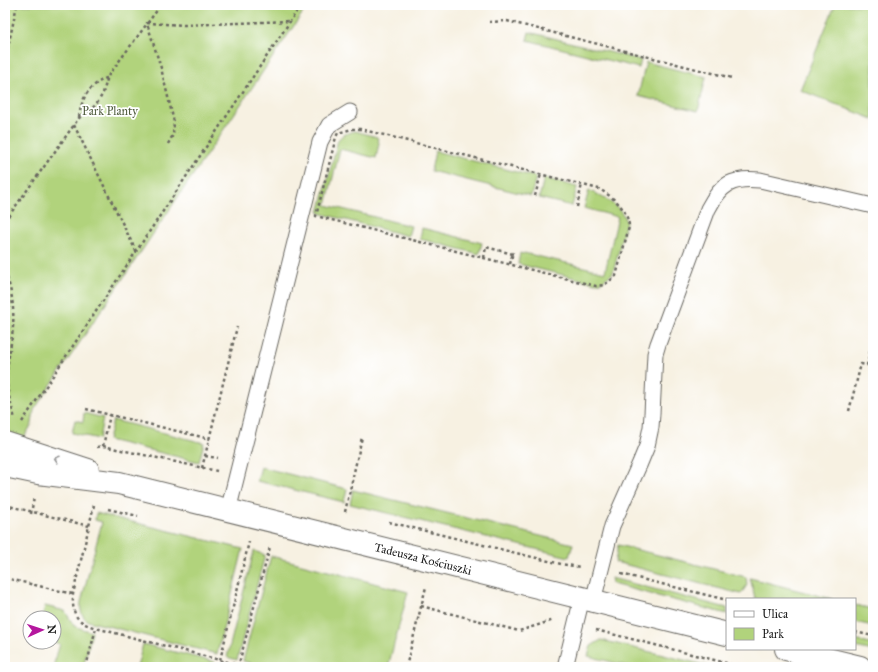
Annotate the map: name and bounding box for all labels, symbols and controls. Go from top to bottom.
park label: Park Planty [82,104,138,118]
one-way arrow [53,455,60,464]
street label: Tadeusza Kościuszki [373,540,474,578]
legend [726,598,856,650]
text: Ulica [762,607,789,621]
north arrow [22,610,62,650]
text: N [45,624,58,635]
text: Park [762,627,784,641]

